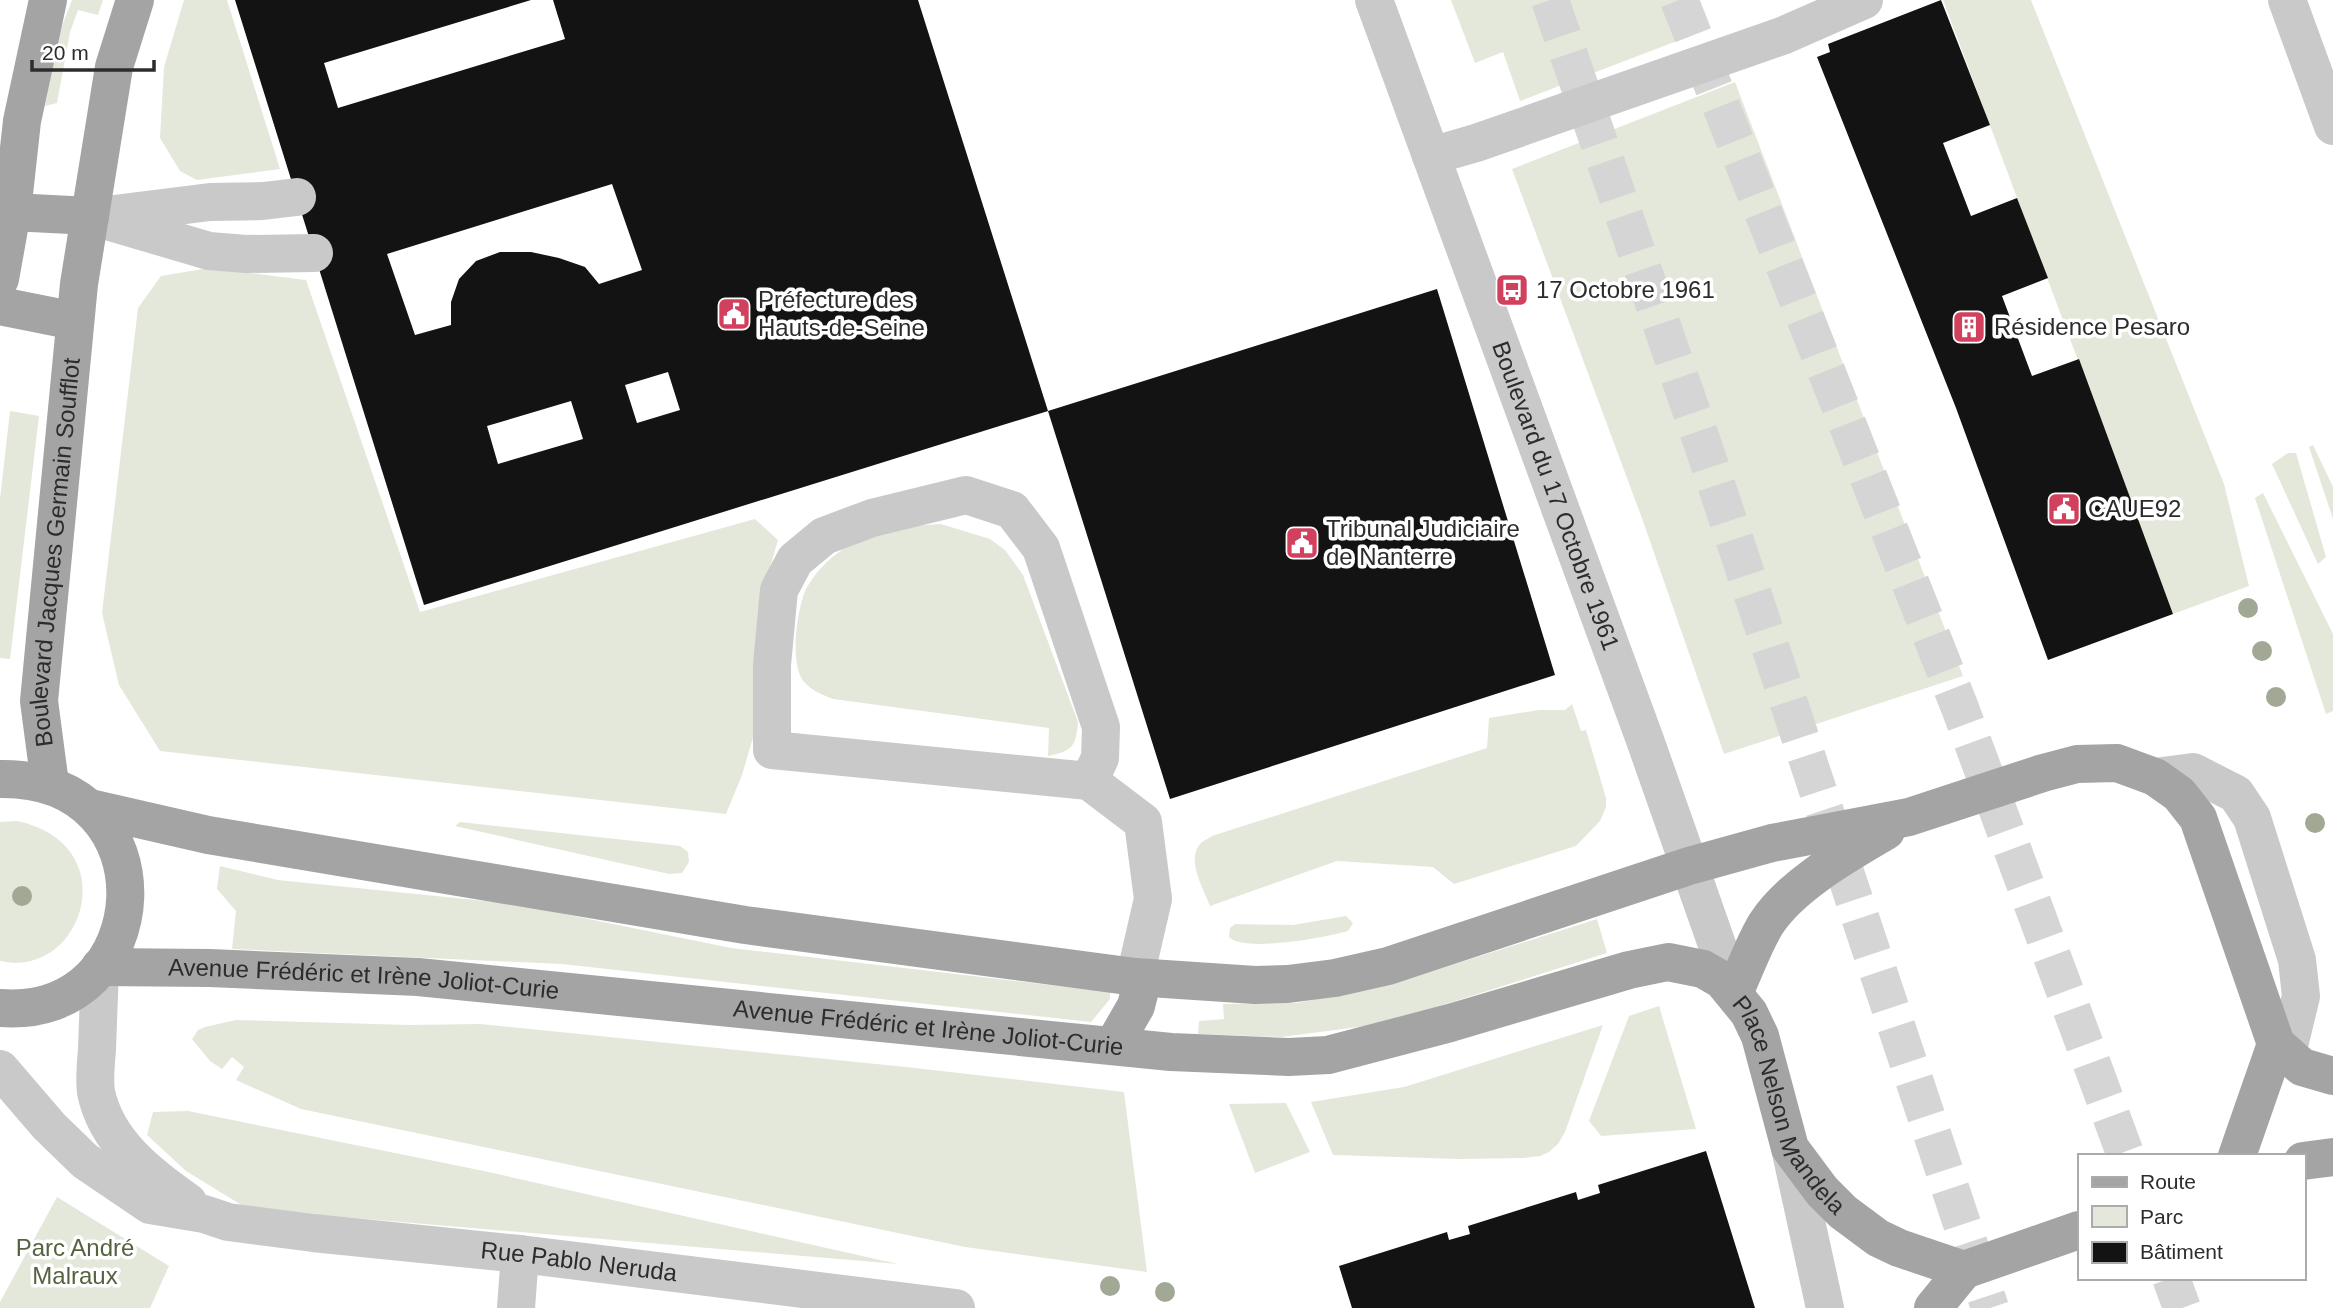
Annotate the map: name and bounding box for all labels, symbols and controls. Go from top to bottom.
scale bar [32,28,154,72]
text: 20 m [42,41,89,64]
bus stop icon: 17 Octobre 1961 [1493,271,1531,309]
place label: 17 Octobre 1961 [1536,276,1715,303]
place label: Préfecture des Hauts-de-Seine [758,286,925,341]
public building icon: Préfecture des Hauts-de-Seine [715,295,753,333]
building icon: Résidence Pesaro [1950,308,1988,346]
place label: Résidence Pesaro [1994,313,2190,340]
street label: Boulevard du 17 Octobre 1961 [1487,337,1625,654]
street label: Boulevard Jacques Germain Soufflot [25,356,85,749]
public building icon: CAUE92 [2045,490,2083,528]
place label: CAUE92 [2088,495,2181,522]
place label: Tribunal Judiciaire de Nanterre [1326,515,1520,570]
public building icon: Tribunal Judiciaire de Nanterre [1283,524,1321,562]
street label: Avenue Frédéric et Irène Joliot-Curie [168,954,561,1004]
street label: Place Nelson Mandela [1727,990,1852,1220]
street label: Avenue Frédéric et Irène Joliot-Curie [732,994,1125,1060]
legend [2078,1154,2305,1280]
text: Route [2140,1170,2196,1193]
text: Parc [2140,1205,2183,1228]
park label: Parc André Malraux [16,1234,134,1289]
street label: Rue Pablo Neruda [479,1236,679,1286]
text: Bâtiment [2140,1240,2223,1263]

